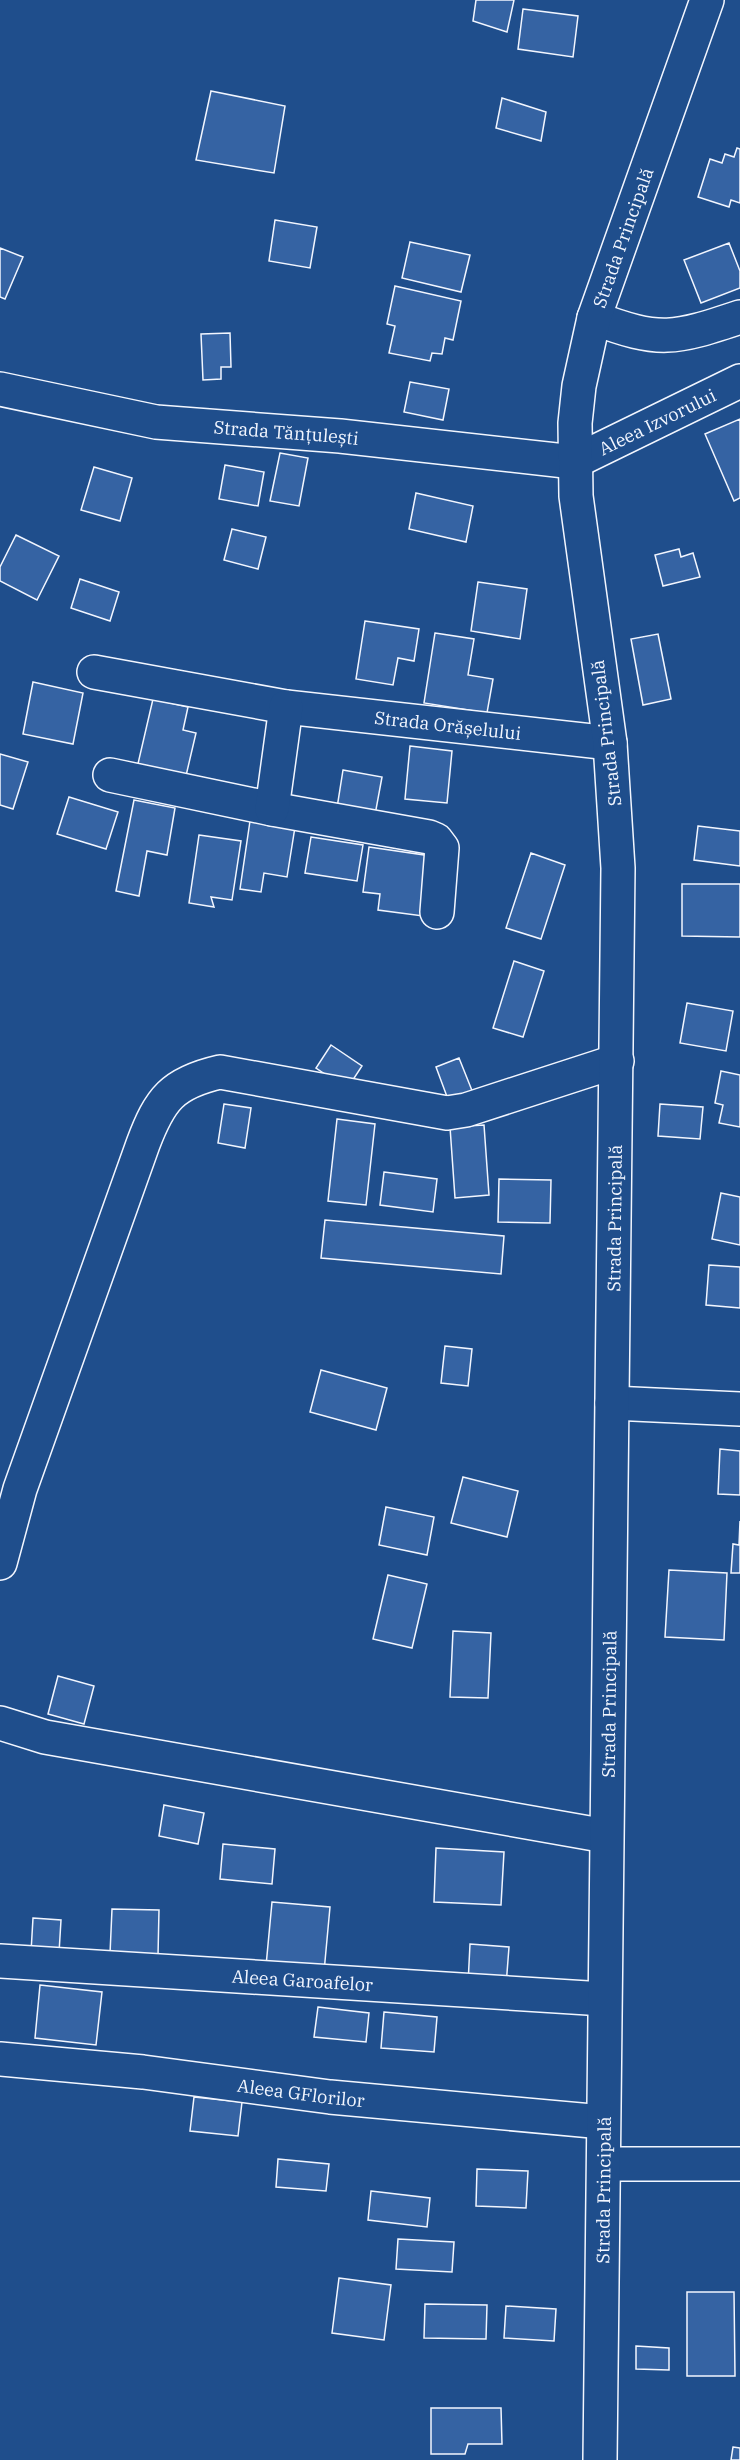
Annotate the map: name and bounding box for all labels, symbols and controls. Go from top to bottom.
street label: Strada Principală [587,164,658,311]
street label: Aleea Izvorului [595,383,720,460]
street label: Strada Tănțulești [213,415,360,450]
street label: Strada Principală [586,658,626,807]
street label: Strada Orășelului [373,705,523,745]
street label: Strada Principală [602,1144,626,1292]
street label: Strada Principală [596,1630,621,1778]
street label: Aleea Garoafelor [231,1964,374,1996]
street label: Aleea GFlorilor [236,2073,366,2112]
street label: Strada Principală [591,2116,615,2264]

